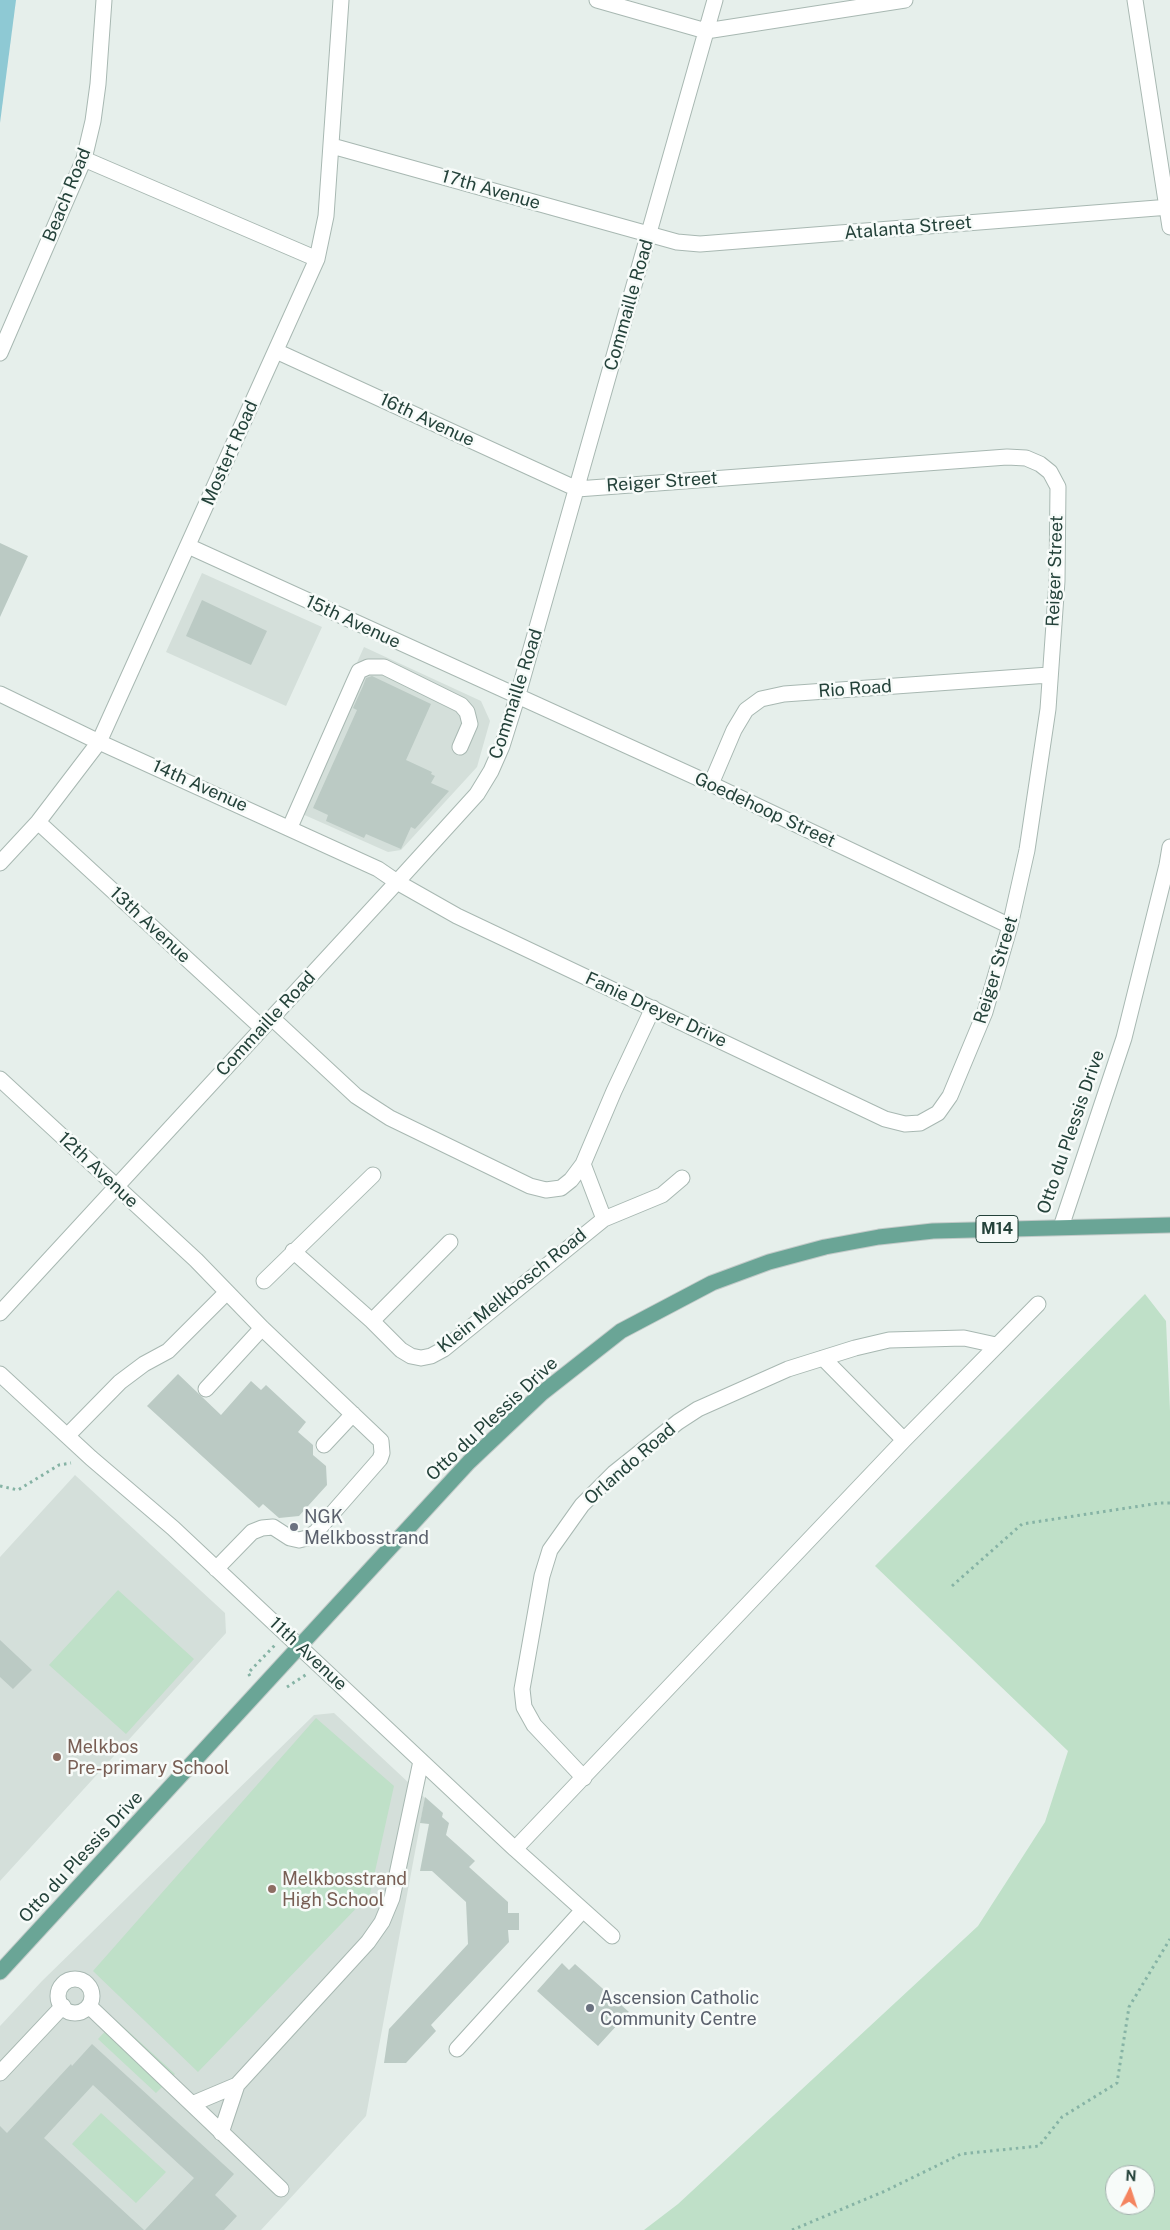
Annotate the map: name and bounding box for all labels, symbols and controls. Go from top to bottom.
street label: Beach Road [38,145,96,245]
street label: 17th Avenue [439,166,543,214]
street label: Atalanta Street [843,212,973,244]
street label: Commaille Road [600,237,658,373]
street label: 16th Avenue [376,389,478,451]
street label: Mostert Road [197,397,263,509]
street label: Reiger Street [606,467,718,497]
street label: Reiger Street [1042,515,1068,627]
street label: 15th Avenue [302,591,404,653]
street label: Commaille Road [485,626,547,762]
street label: Rio Road [817,676,893,702]
street label: 14th Avenue [149,755,251,817]
street label: Goedehoop Street [691,768,839,852]
street label: 13th Avenue [105,882,195,968]
street label: Reiger Street [969,913,1023,1027]
street label: Commaille Road [212,967,320,1081]
street label: Fanie Dreyer Drive [582,968,730,1052]
street label: Otto du Plessis Drive [1033,1047,1109,1217]
street label: 12th Avenue [53,1127,143,1213]
road number: M14 [976,1216,1018,1242]
street label: Klein Melkbosch Road [433,1224,591,1358]
street label: Otto du Plessis Drive [422,1352,562,1486]
street label: Orlando Road [580,1419,680,1509]
place label: NGK Melkbosstrand [304,1506,429,1548]
marker: NGK Melkbosstrand [288,1521,300,1533]
street label: 11th Avenue [265,1613,351,1695]
place label: Melkbos Pre-primary School [67,1736,230,1778]
marker: Melkbos Pre-primary School [51,1751,63,1763]
street label: Otto du Plessis Drive [14,1787,148,1927]
place label: Melkbosstrand High School [282,1868,407,1910]
marker: Melkbosstrand High School [266,1883,278,1895]
place label: Ascension Catholic Community Centre [600,1987,759,2030]
marker: Ascension Catholic Community Centre [584,2002,596,2014]
north arrow [1105,2165,1155,2215]
text: N [1125,2168,1137,2184]

